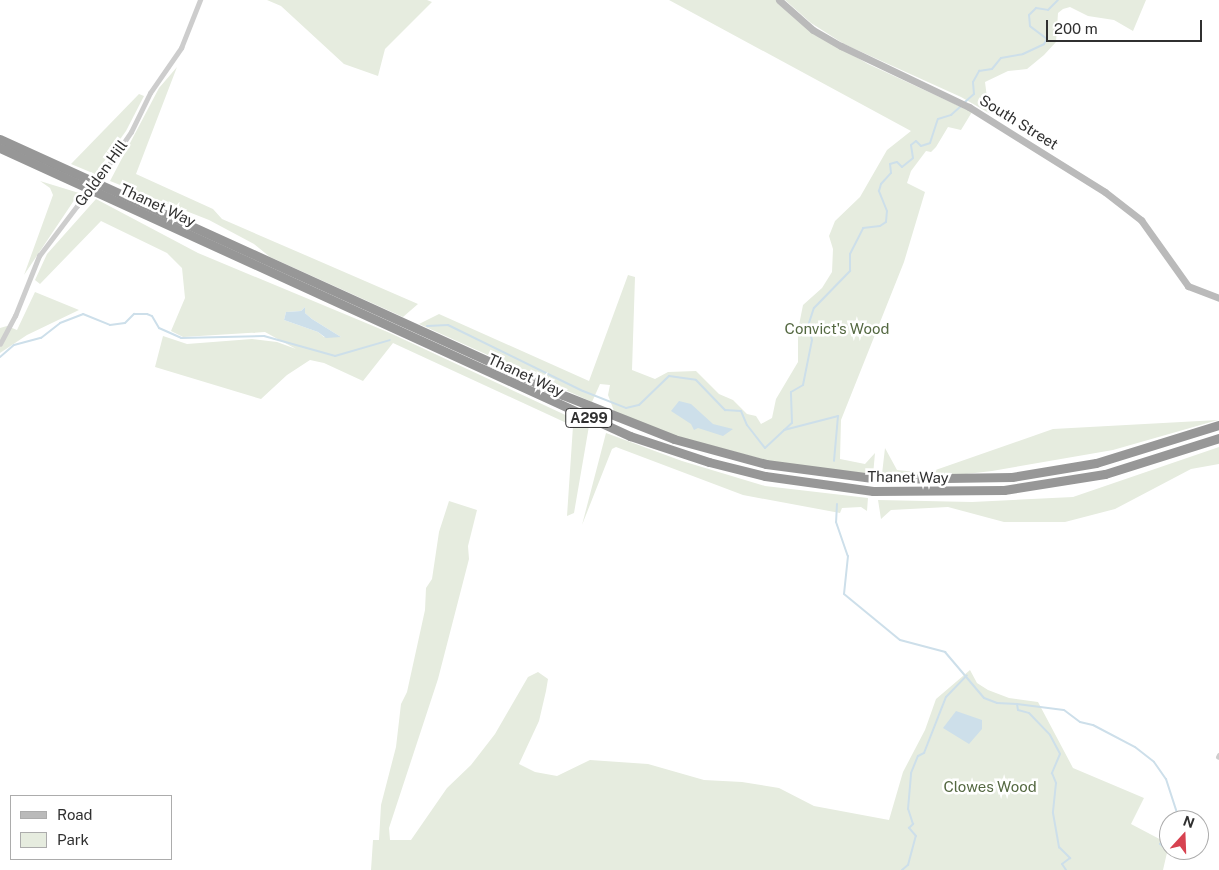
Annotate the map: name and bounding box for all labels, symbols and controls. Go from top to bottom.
scale bar [1049,10,1205,42]
text: 200 m [1054,20,1098,37]
street label: South Street [976,91,1062,153]
street label: Golden Hill [71,136,131,210]
street label: Thanet Way [117,180,199,230]
park label: Convict's Wood [784,320,890,338]
street label: Thanet Way [485,350,567,400]
road number: A299 [565,406,613,429]
street label: Thanet Way [867,467,949,487]
park label: Clowes Wood [943,778,1037,796]
legend [10,795,172,860]
text: Road [57,806,93,823]
north arrow [1159,810,1209,860]
text: N [1181,812,1197,831]
text: Park [57,831,89,848]

